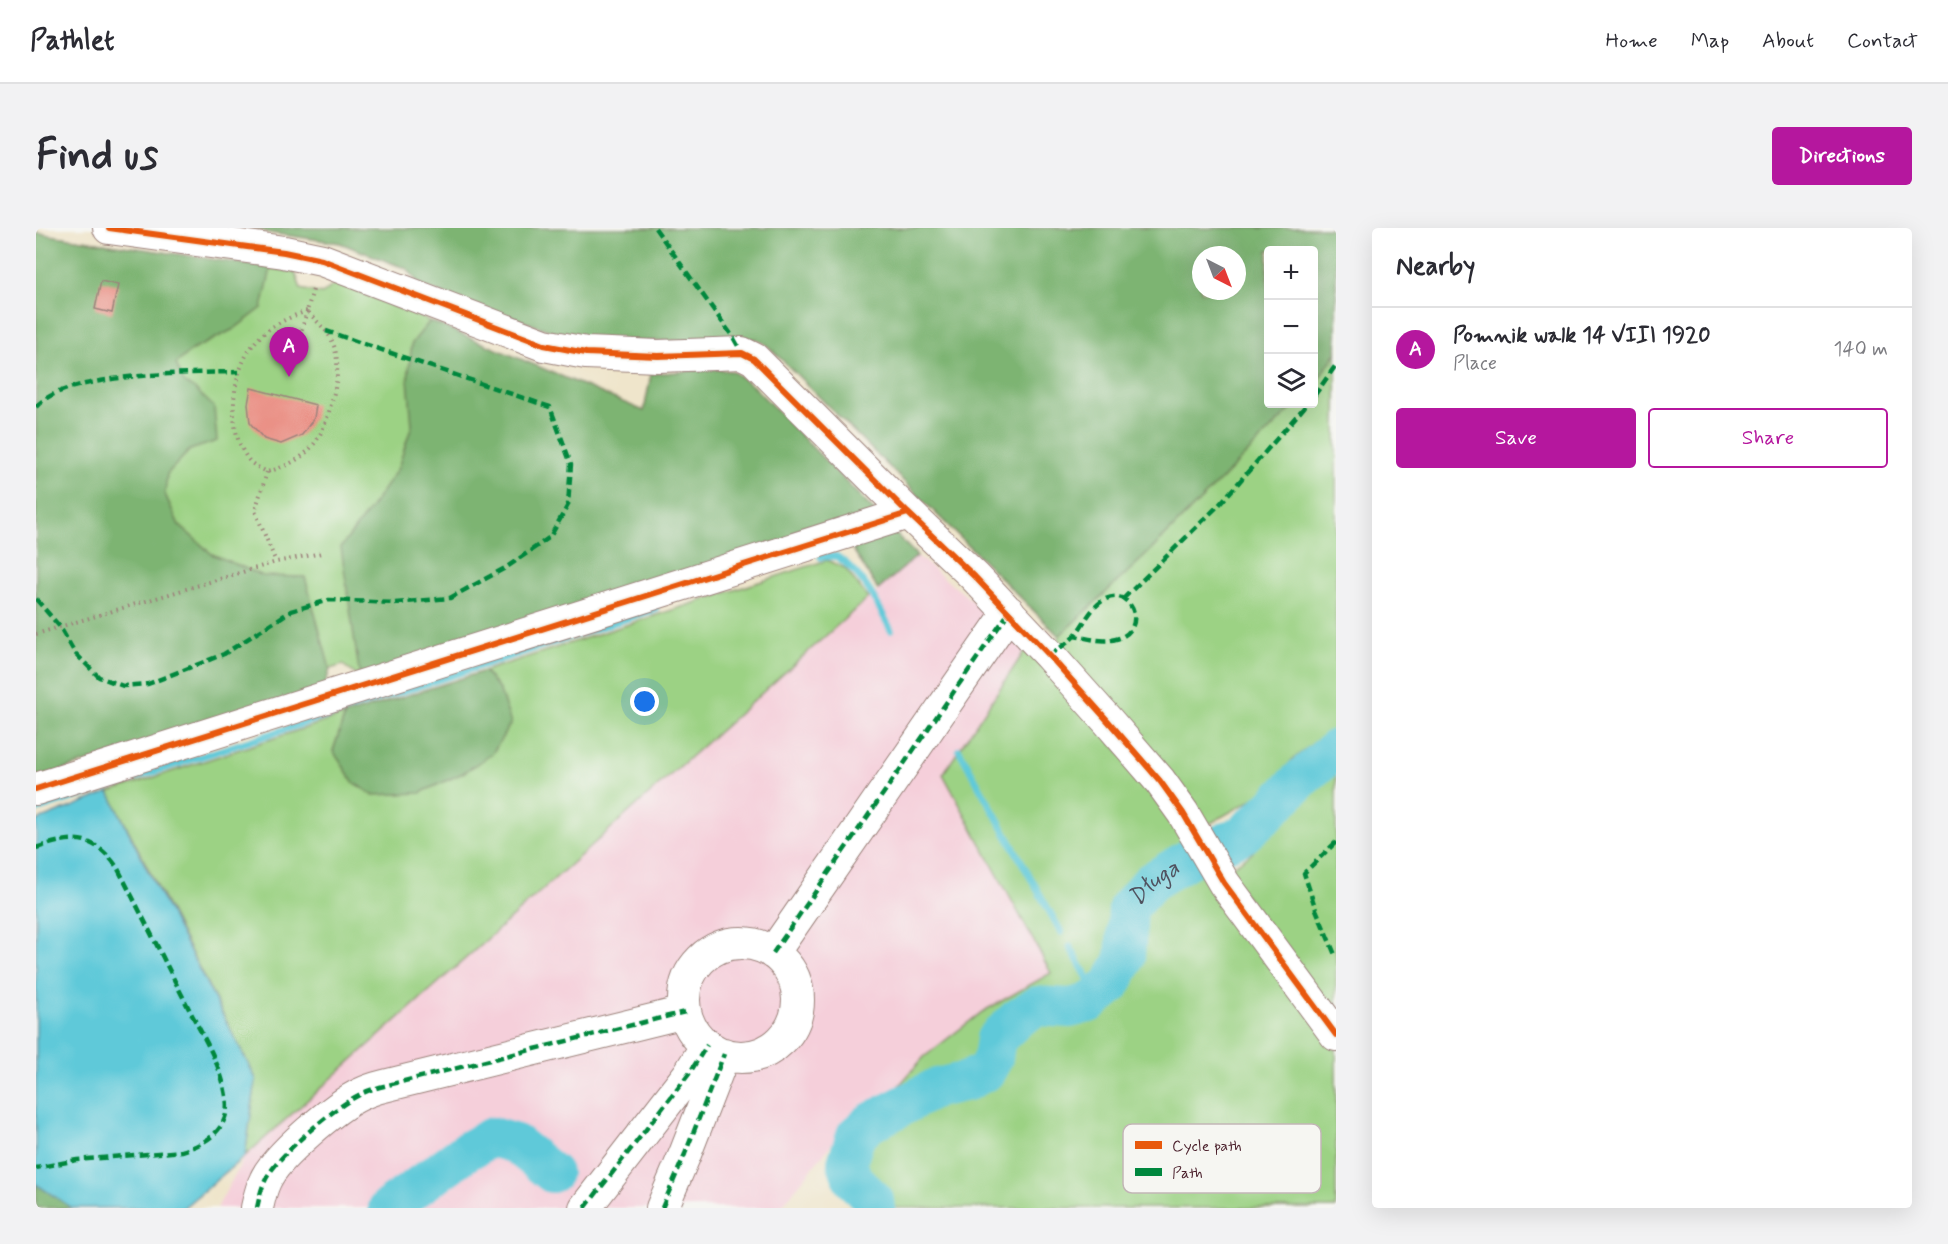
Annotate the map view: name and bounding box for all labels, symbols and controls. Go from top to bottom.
text: Pathlet [30,23,114,60]
text: Home [1606,27,1658,55]
text: Map [1691,27,1729,55]
text: About [1762,27,1814,55]
text: Contact [1847,27,1918,55]
button: Directions [1772,127,1912,185]
text: Find us [36,129,158,184]
north arrow [1192,246,1246,300]
map controls [1264,246,1318,408]
button: + [1264,246,1318,300]
text: Nearby [1396,250,1475,284]
button: − [1264,300,1318,354]
text: Pomnik walk 14 VIII 1920 [1453,322,1710,350]
pin: A [270,328,308,377]
text: A [1409,336,1422,363]
text: 140 m [1834,336,1888,363]
text: Place [1453,350,1497,377]
button: layers [1264,354,1318,408]
button: Save [1396,408,1636,468]
button: Share [1648,408,1888,468]
your location [630,687,659,716]
water label: Długa [1121,853,1185,913]
legend [1123,1124,1321,1193]
text: Cycle path [1172,1136,1242,1157]
text: Path [1172,1163,1203,1184]

